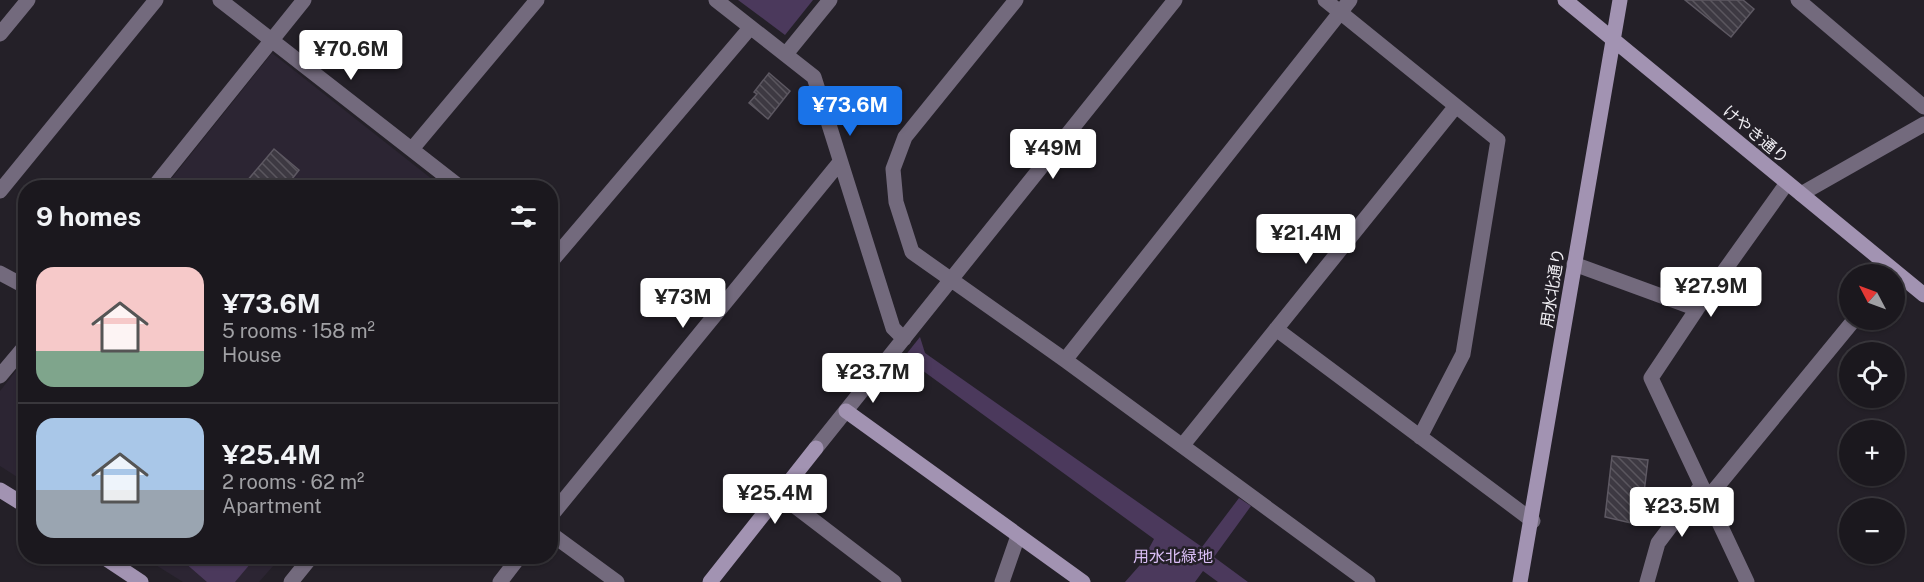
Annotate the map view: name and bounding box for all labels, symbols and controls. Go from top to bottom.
pin: ¥70.6M [302,30,400,81]
text: ¥70.6M [313,37,389,61]
pin: ¥73.6M [801,86,899,137]
text: ¥73.6M [812,93,888,117]
street label: けやき通り [1719,101,1792,167]
pin: ¥49M [1017,129,1089,180]
text: ¥49M [1024,136,1082,160]
icon: filters [507,200,540,233]
text: 9 homes [36,201,141,232]
pin: ¥21.4M [1257,214,1355,265]
text: ¥21.4M [1270,221,1342,245]
street label: 用水北通り [1537,247,1568,329]
north arrow [1839,264,1905,330]
map controls [1839,264,1905,564]
pin: ¥27.9M [1662,267,1760,318]
text: ¥27.9M [1674,274,1748,298]
pin: ¥73M [647,278,719,329]
text: ¥73M [654,285,712,309]
text: ¥73.6M [222,288,321,319]
icon: home [84,291,156,363]
text: 5 rooms · 158 m² [222,319,375,343]
button: locate [1839,342,1905,408]
text: House [222,343,282,367]
pin: ¥23.7M [824,353,922,404]
text: ¥23.7M [836,360,910,384]
button: + [1839,420,1905,486]
text: ¥25.4M [222,439,321,470]
icon: home [84,442,156,514]
text: 2 rooms · 62 m² [222,470,364,494]
pin: ¥25.4M [726,474,824,525]
text: ¥25.4M [737,481,813,505]
pin: ¥23.5M [1633,487,1731,538]
text: Apartment [222,494,322,518]
text: ¥23.5M [1644,494,1720,518]
button: − [1839,498,1905,564]
park label: 用水北緑地 [1133,547,1213,566]

